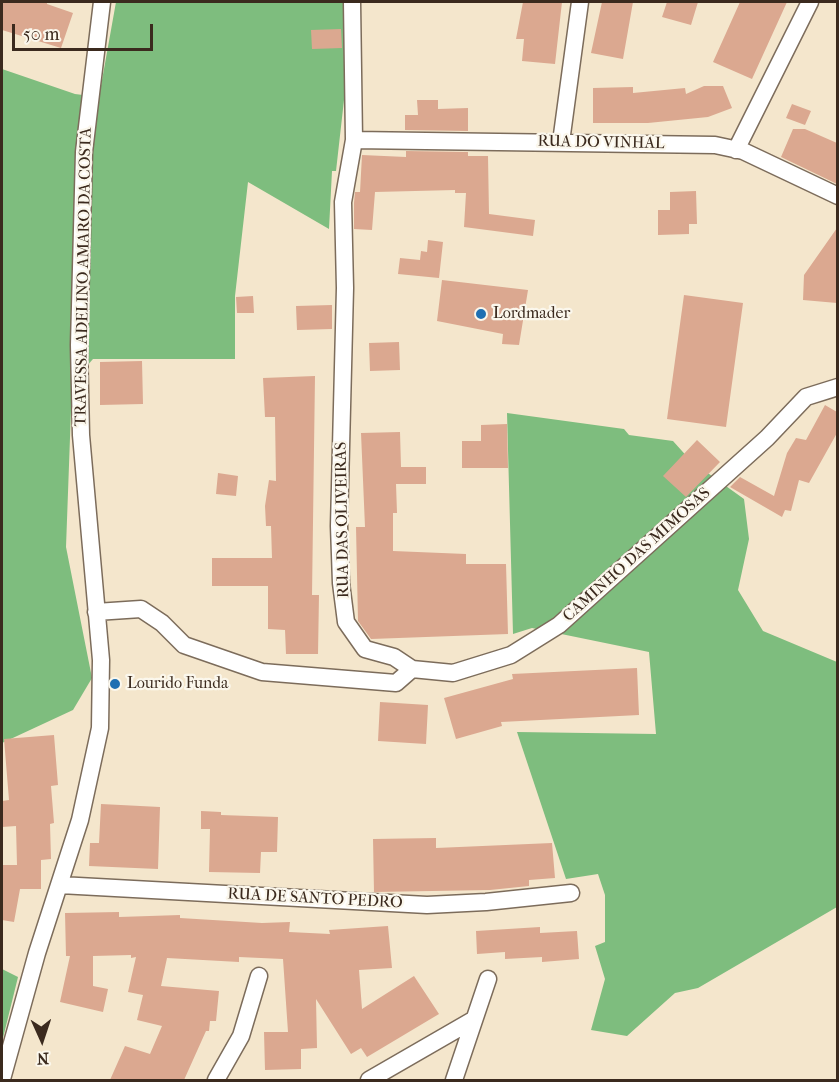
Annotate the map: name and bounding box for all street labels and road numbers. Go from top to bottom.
street label: TRAVESSA ADELINO AMARO DA COSTA [72,127,96,427]
street label: RUA DO VINHAL [537,132,665,154]
street label: RUA DAS OLIVEIRAS [332,442,354,598]
street label: CAMINHO DAS MIMOSAS [559,484,715,626]
street label: RUA DE SANTO PEDRO [227,885,403,913]

